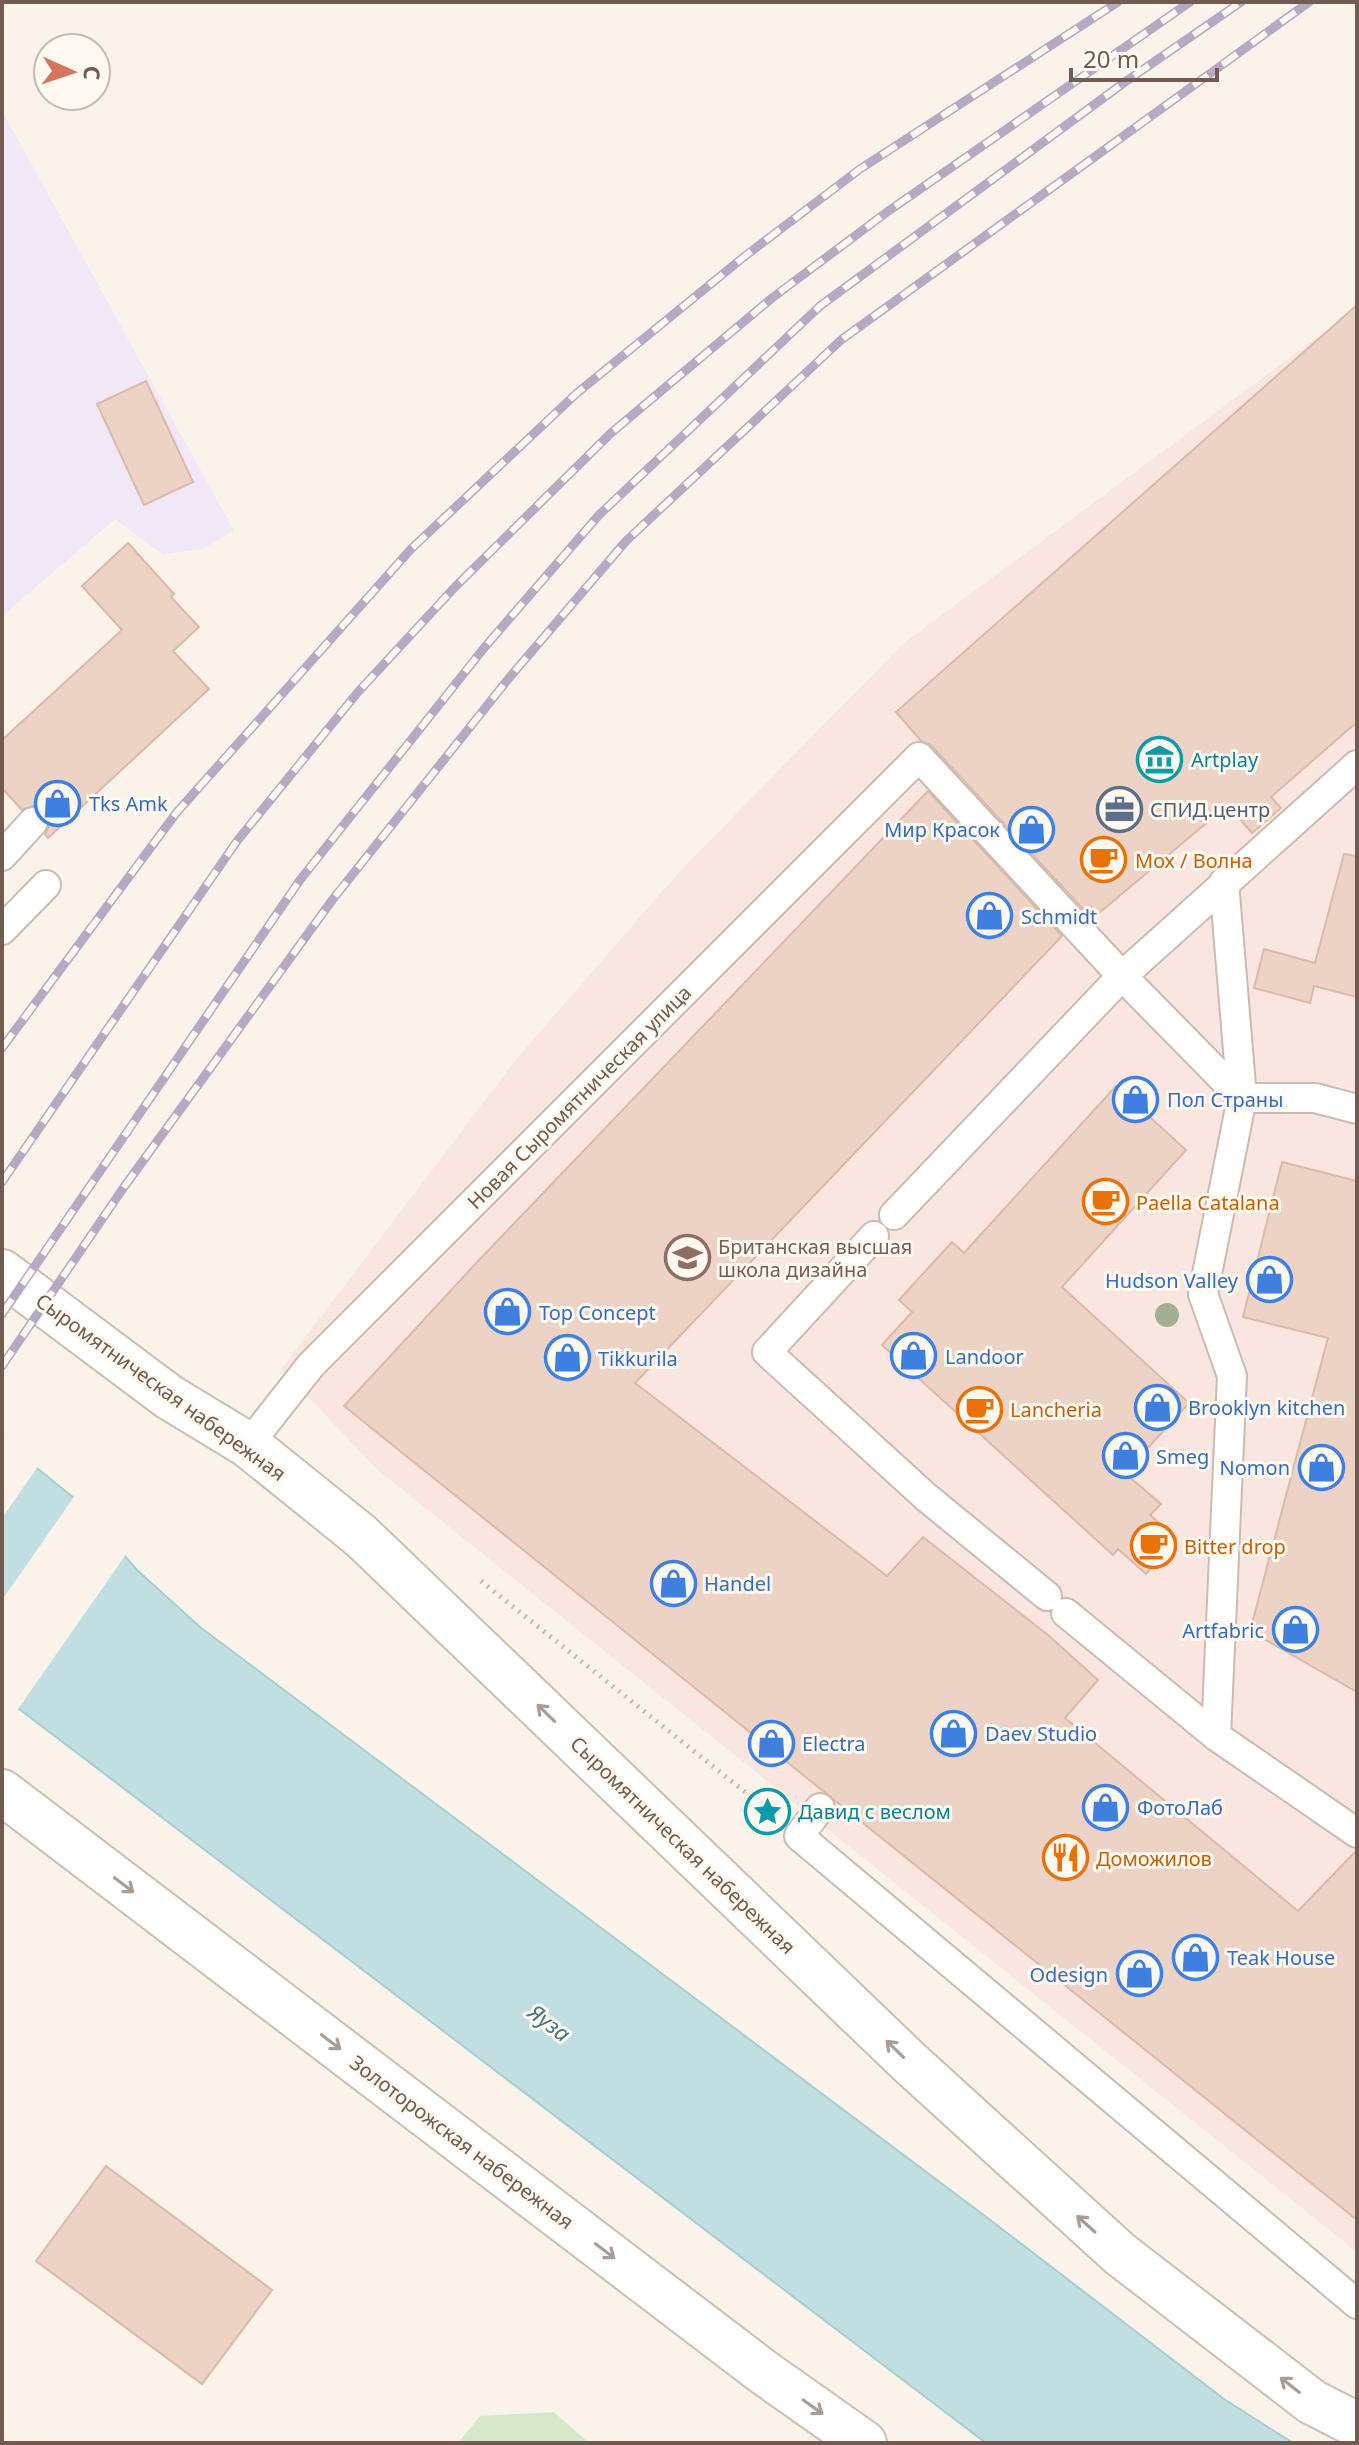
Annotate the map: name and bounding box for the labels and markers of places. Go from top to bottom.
museum icon: Artplay [1136,735,1184,783]
place label: Artplay [1191,746,1259,773]
shop icon: Tks Amk [34,779,82,827]
office icon: СПИД.центр [1095,785,1143,833]
place label: Tks Amk [89,790,168,817]
place label: СПИД.центр [1150,796,1270,823]
shop icon: Мир Красок [1007,805,1055,853]
place label: Мир Красок [884,816,1000,843]
cafe icon: Мох / Волна [1080,836,1128,884]
place label: Мох / Волна [1135,847,1253,874]
shop icon: Schmidt [966,892,1014,940]
place label: Schmidt [1021,903,1097,930]
shop icon: Пол Страны [1112,1075,1160,1123]
place label: Пол Страны [1167,1086,1283,1113]
cafe icon: Paella Catalana [1081,1178,1129,1226]
place label: Paella Catalana [1136,1189,1280,1216]
place label: Британская высшая школа дизайна [718,1233,912,1283]
school or university icon: Британская высшая школа дизайна [663,1234,711,1282]
shop icon: Hudson Valley [1245,1256,1293,1304]
place label: Hudson Valley [1105,1267,1239,1294]
shop icon: Top Concept [484,1288,532,1336]
place label: Top Concept [539,1299,656,1326]
shop icon: Landoor [890,1332,938,1380]
shop icon: Tikkurila [543,1334,591,1382]
place label: Landoor [945,1343,1024,1370]
place label: Tikkurila [598,1345,678,1372]
shop icon: Brooklyn kitchen [1133,1383,1181,1431]
cafe icon: Lancheria [955,1385,1003,1433]
place label: Brooklyn kitchen [1188,1394,1345,1421]
place label: Lancheria [1010,1396,1102,1423]
shop icon: Smeg [1101,1432,1149,1480]
place label: Smeg [1156,1443,1209,1470]
shop icon: Nomon [1297,1443,1345,1491]
place label: Nomon [1220,1454,1290,1481]
cafe icon: Bitter drop [1129,1522,1177,1570]
place label: Bitter drop [1184,1533,1286,1560]
shop icon: Handel [649,1559,697,1607]
place label: Handel [704,1570,771,1597]
shop icon: Artfabric [1271,1606,1319,1654]
place label: Artfabric [1182,1617,1264,1644]
shop icon: Daev Studio [930,1709,978,1757]
shop icon: Electra [747,1719,795,1767]
place label: Daev Studio [985,1720,1097,1747]
place label: Electra [802,1730,865,1757]
shop icon: ФотоЛаб [1082,1783,1130,1831]
place icon: Давид с веслом [743,1787,791,1835]
place label: ФотоЛаб [1137,1794,1223,1821]
place label: Давид с веслом [798,1798,951,1825]
restaurant icon: Доможилов [1041,1834,1089,1882]
place label: Доможилов [1096,1845,1212,1872]
shop icon: Teak House [1172,1933,1220,1981]
place label: Teak House [1227,1944,1335,1971]
shop icon: Odesign [1115,1950,1163,1998]
place label: Odesign [1029,1961,1108,1988]

